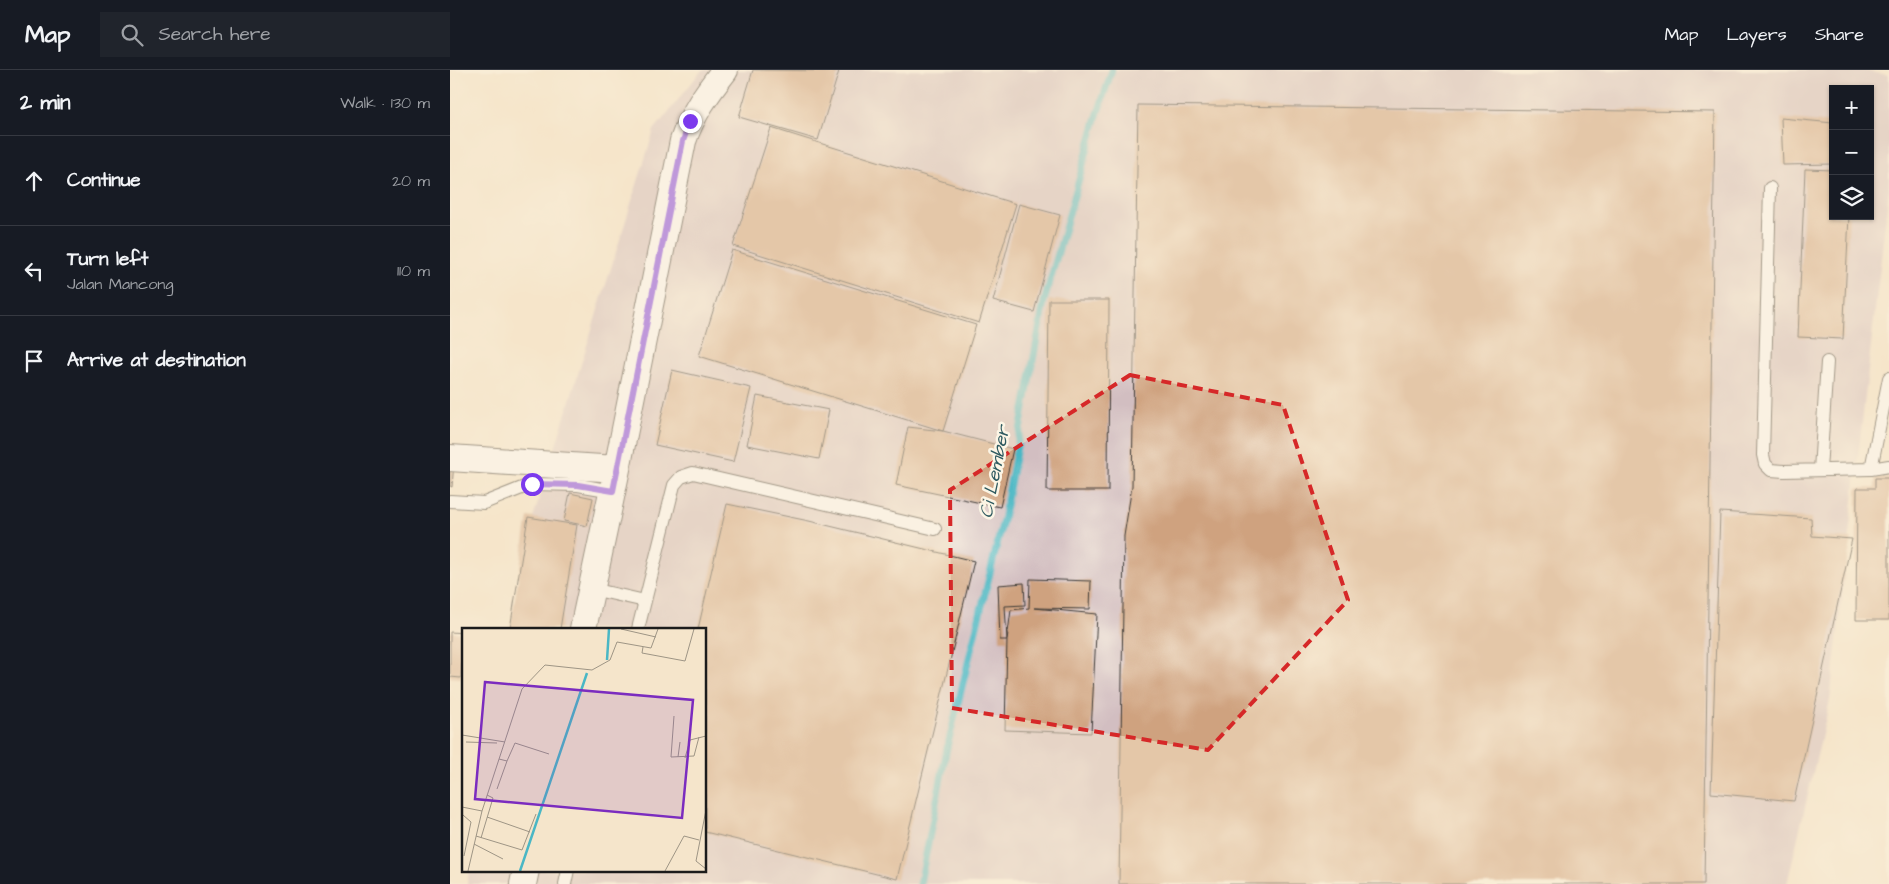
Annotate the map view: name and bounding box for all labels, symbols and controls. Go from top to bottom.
search box [100,12,450,57]
text: Map [25,18,70,52]
icon: search [118,21,146,49]
text: Search here [158,21,271,48]
text: Map [1664,22,1698,47]
text: Layers [1726,22,1787,47]
text: Share [1815,22,1864,47]
map controls [1829,85,1874,220]
button: + [1829,85,1874,130]
text: 2 min [20,88,70,117]
text: Walk · 130 m [340,92,430,114]
route end [679,110,702,133]
button: − [1829,130,1874,175]
icon: ahead [20,167,48,195]
text: Continue [67,167,141,194]
text: 20 m [392,170,430,192]
button: layers [1829,175,1874,220]
text: Turn left [67,246,148,273]
icon: left [20,257,48,285]
text: 110 m [397,260,430,282]
text: Jalan Mancong [67,273,173,295]
icon: arrive [20,347,48,375]
text: Arrive at destination [67,347,246,374]
water label: Ci Lember [973,421,1018,521]
route start [521,473,544,496]
inset map [462,628,706,872]

